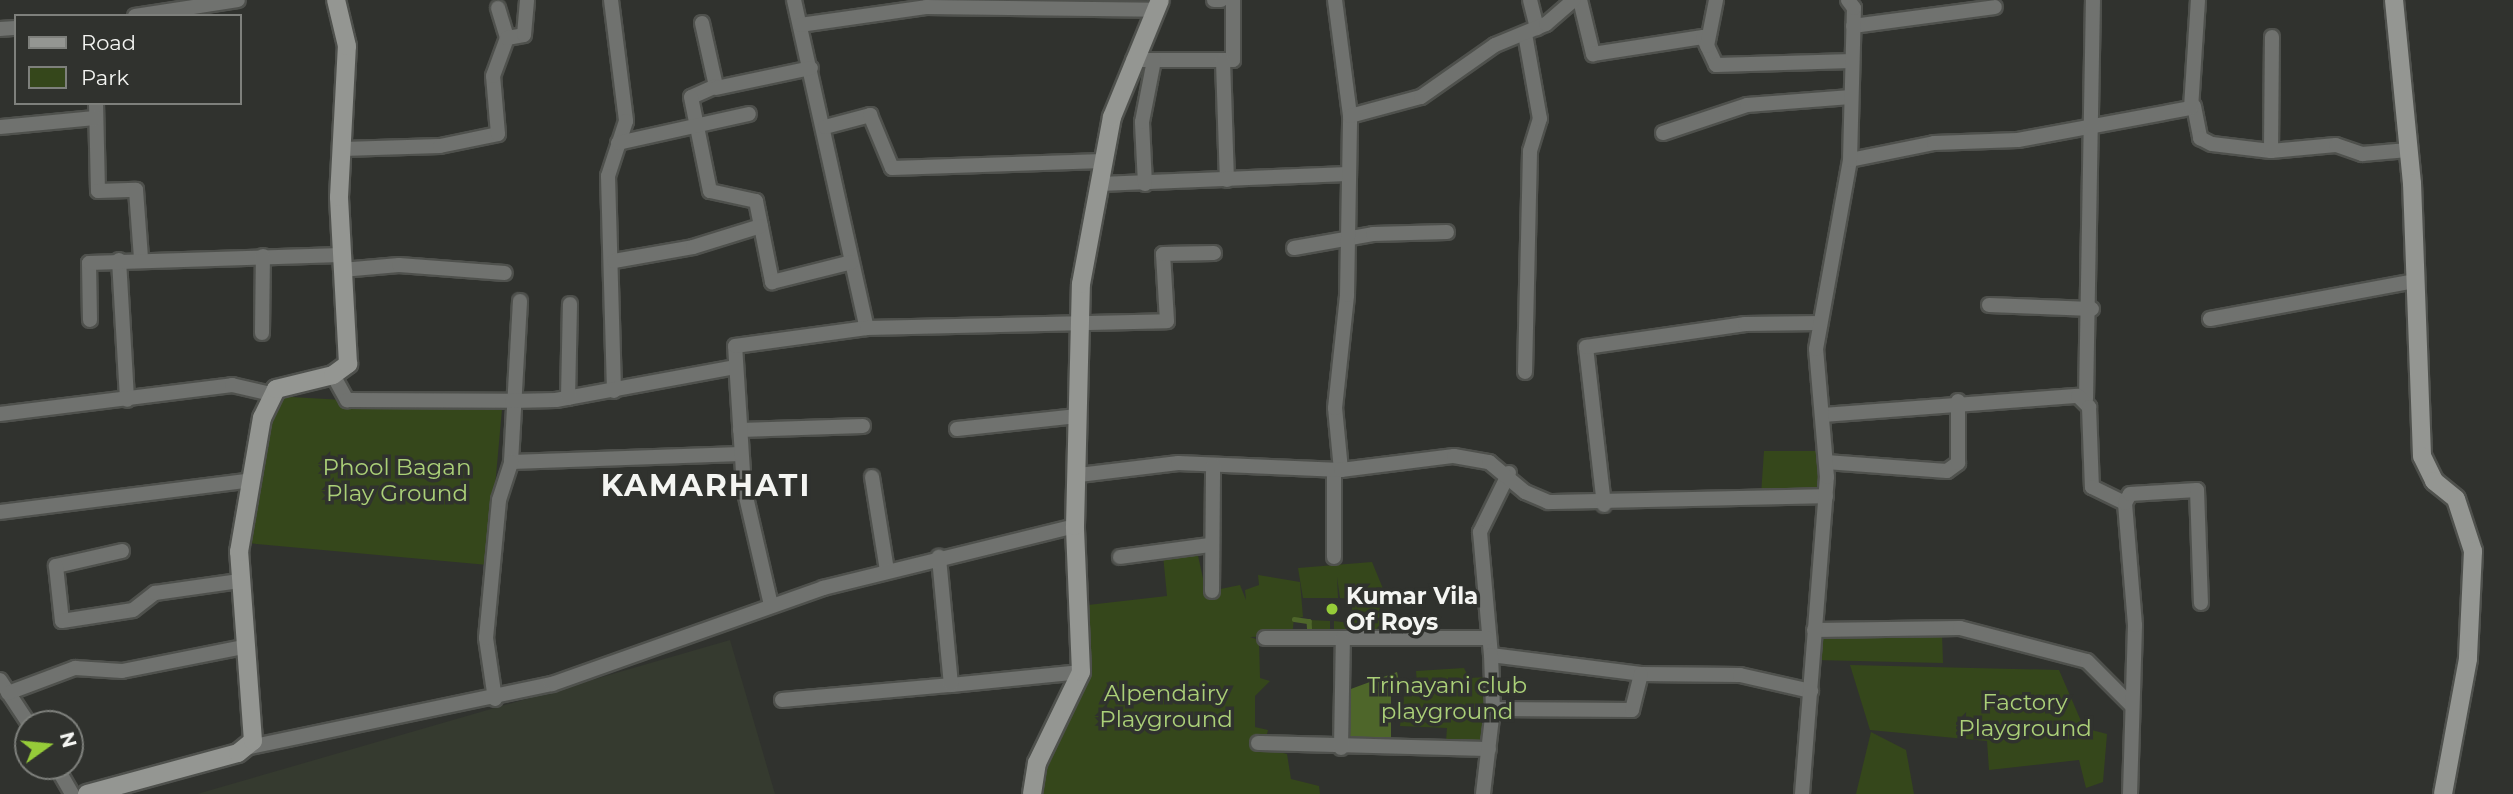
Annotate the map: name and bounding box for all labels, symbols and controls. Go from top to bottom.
legend [14,14,242,105]
text: Road [81,30,136,55]
text: Park [81,65,129,90]
park label: Phool Bagan Play Ground [323,453,471,507]
district label: KAMARHATI [602,468,810,504]
place label: Kumar Vila Of Roys [1346,582,1478,636]
marker: Kumar Vila Of Roys [1324,601,1340,617]
park label: Trinayani club playground [1367,671,1527,725]
park label: Alpendairy Playground [1099,679,1233,733]
park label: Factory Playground [1958,688,2092,742]
north arrow [14,710,84,780]
text: N [55,730,81,750]

